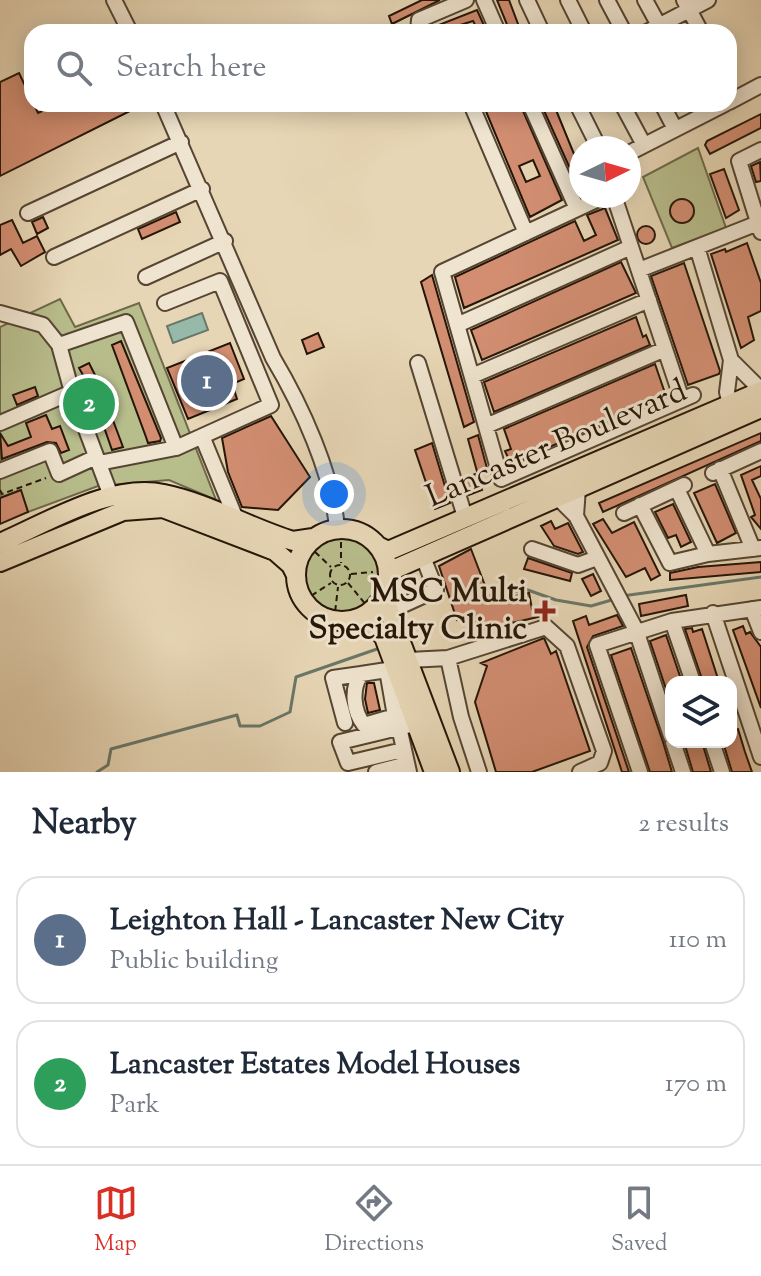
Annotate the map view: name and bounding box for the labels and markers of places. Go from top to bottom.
pin: 1 [181,351,233,411]
pin: 2 [63,374,115,434]
place label: MSC Multi Specialty Clinic [309,570,528,653]
marker: MSC Multi Specialty Clinic [534,600,556,622]

